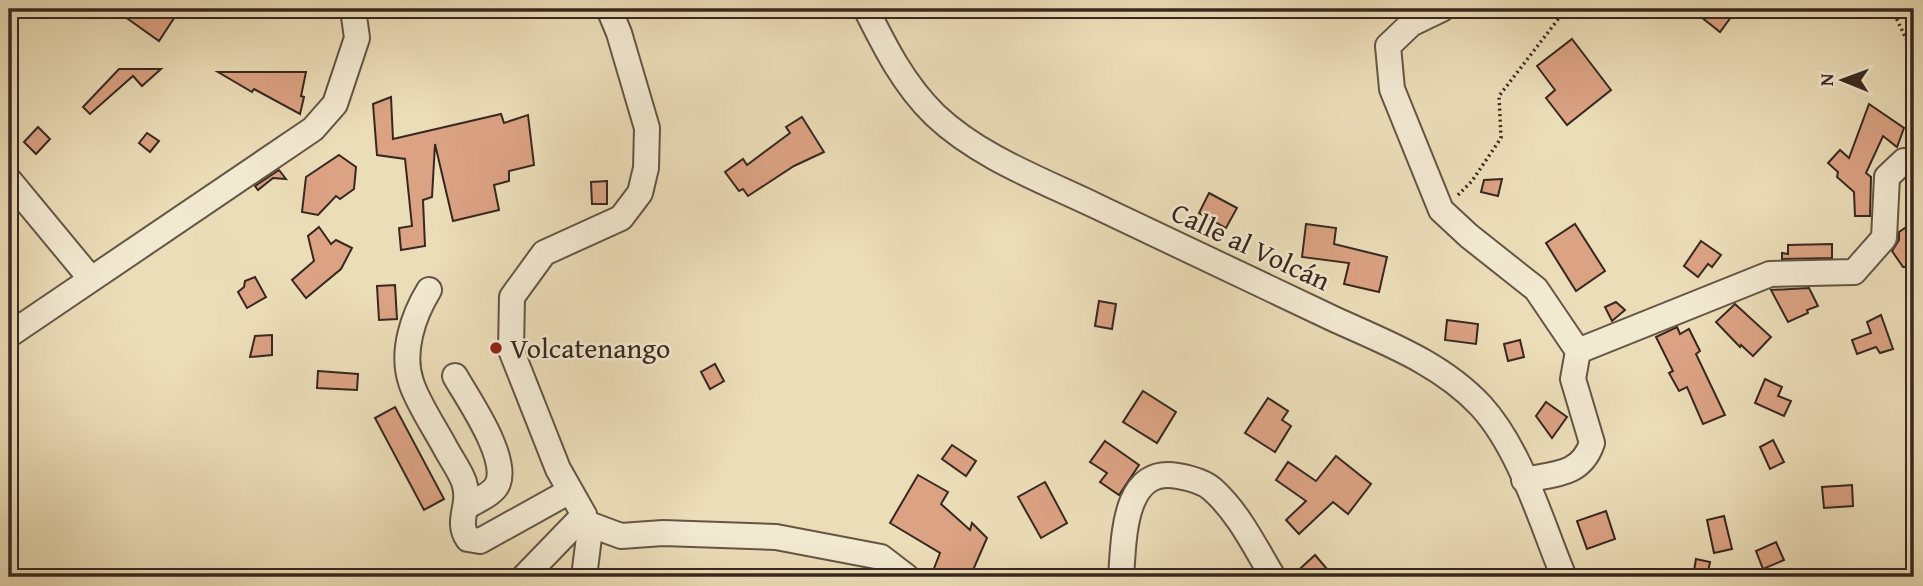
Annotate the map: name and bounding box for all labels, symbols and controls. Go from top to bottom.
north arrow [1808,46,1878,116]
text: N [1812,73,1840,86]
street label: Calle al Volcán [1165,191,1338,300]
place label: Volcatenango [510,327,670,368]
marker: Volcatenango [488,340,504,356]

